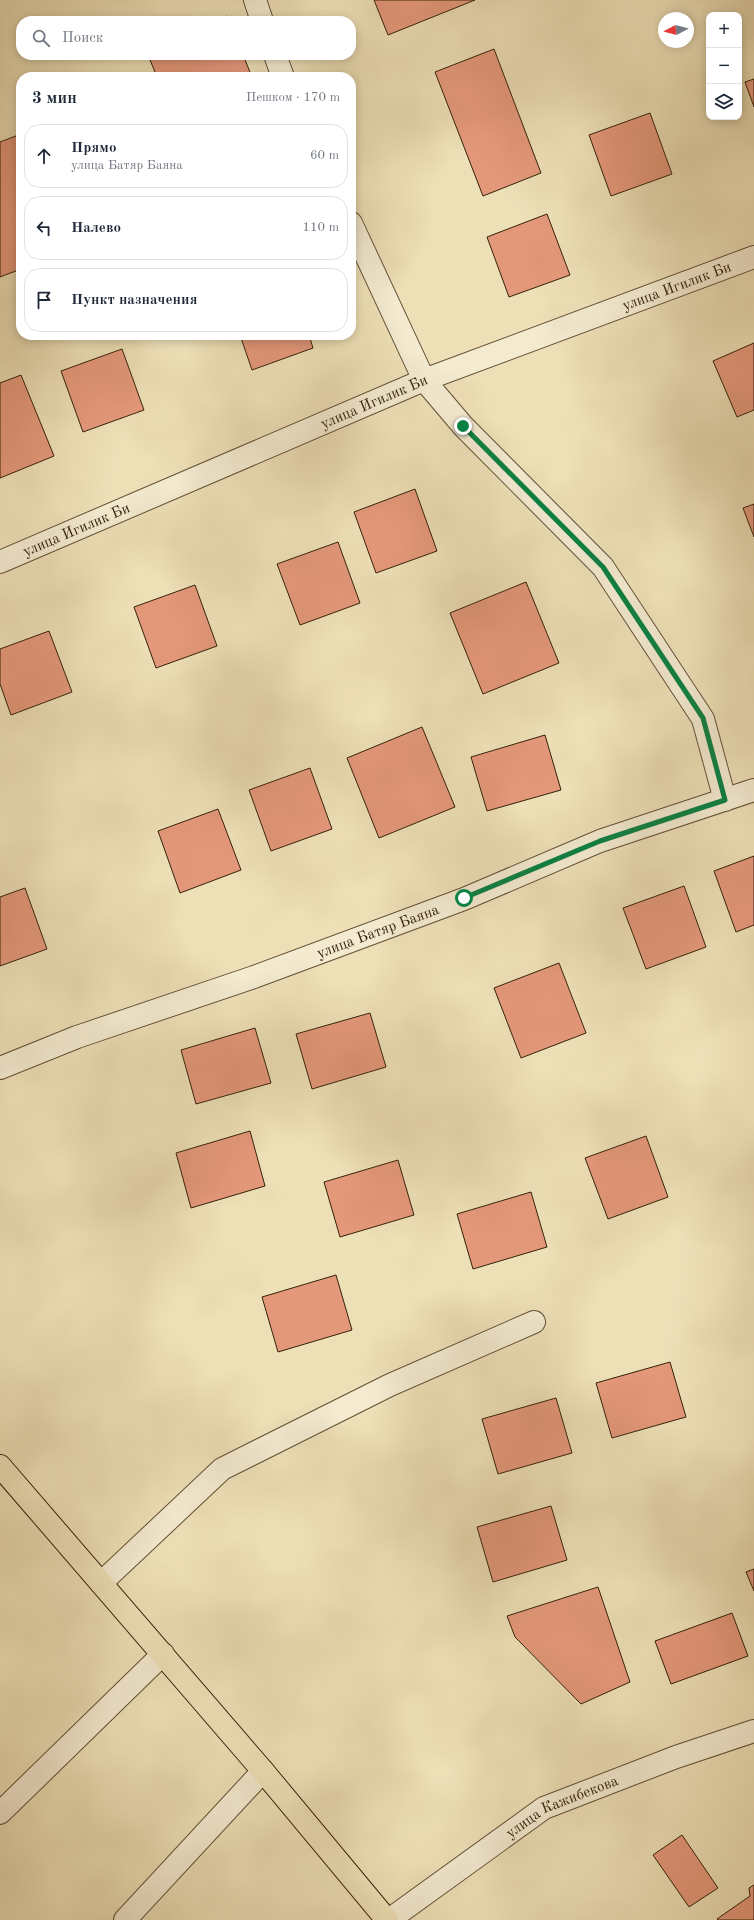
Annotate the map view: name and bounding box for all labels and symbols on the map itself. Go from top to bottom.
north arrow [658,12,694,48]
street label: улица Игилик Би [621,260,734,314]
street label: улица Игилик Би [319,373,430,432]
route end [454,417,472,435]
street label: улица Игилик Би [21,501,133,560]
route start [455,889,473,907]
street label: улица Батяр Баяна [315,903,442,962]
street label: улица Кажибекова [504,1774,621,1842]

